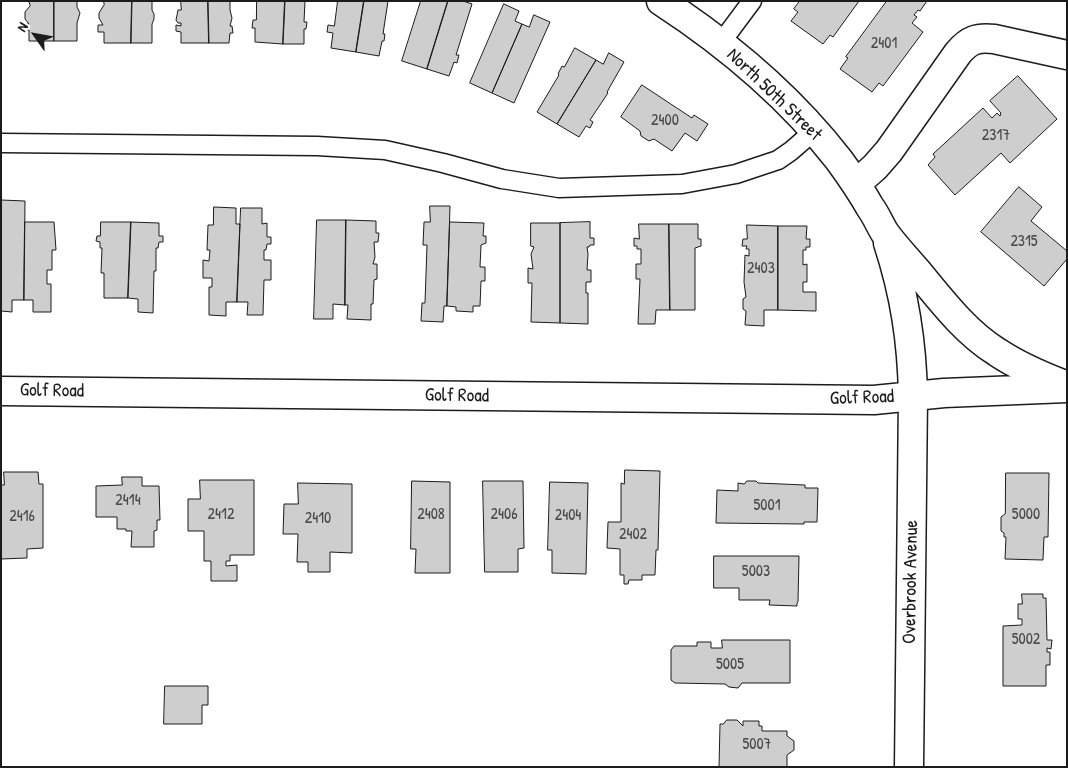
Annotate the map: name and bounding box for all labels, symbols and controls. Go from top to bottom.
north arrow [10,10,60,60]
text: N [12,19,32,35]
house number: 2401 [871,34,897,54]
street label: North 50th Street [722,44,826,146]
house number: 2400 [651,111,679,131]
house number: 2317 [982,126,1010,146]
house number: 2315 [1010,232,1038,252]
house number: 2403 [747,259,775,279]
street label: Golf Road [20,379,84,403]
street label: Golf Road [425,384,489,408]
street label: Golf Road [830,385,894,411]
house number: 2414 [115,491,141,511]
house number: 5001 [754,496,780,516]
house number: 2412 [208,505,234,525]
house number: 2408 [417,505,445,525]
house number: 2406 [490,505,518,525]
house number: 5000 [1012,505,1040,525]
house number: 2404 [555,506,581,526]
house number: 2416 [9,507,35,527]
house number: 2410 [305,509,331,529]
street label: Overbrook Avenue [899,520,923,644]
house number: 2402 [619,525,647,545]
house number: 5003 [742,562,770,582]
house number: 5002 [1012,630,1040,650]
house number: 5005 [716,655,744,675]
house number: 5007 [742,735,772,755]

